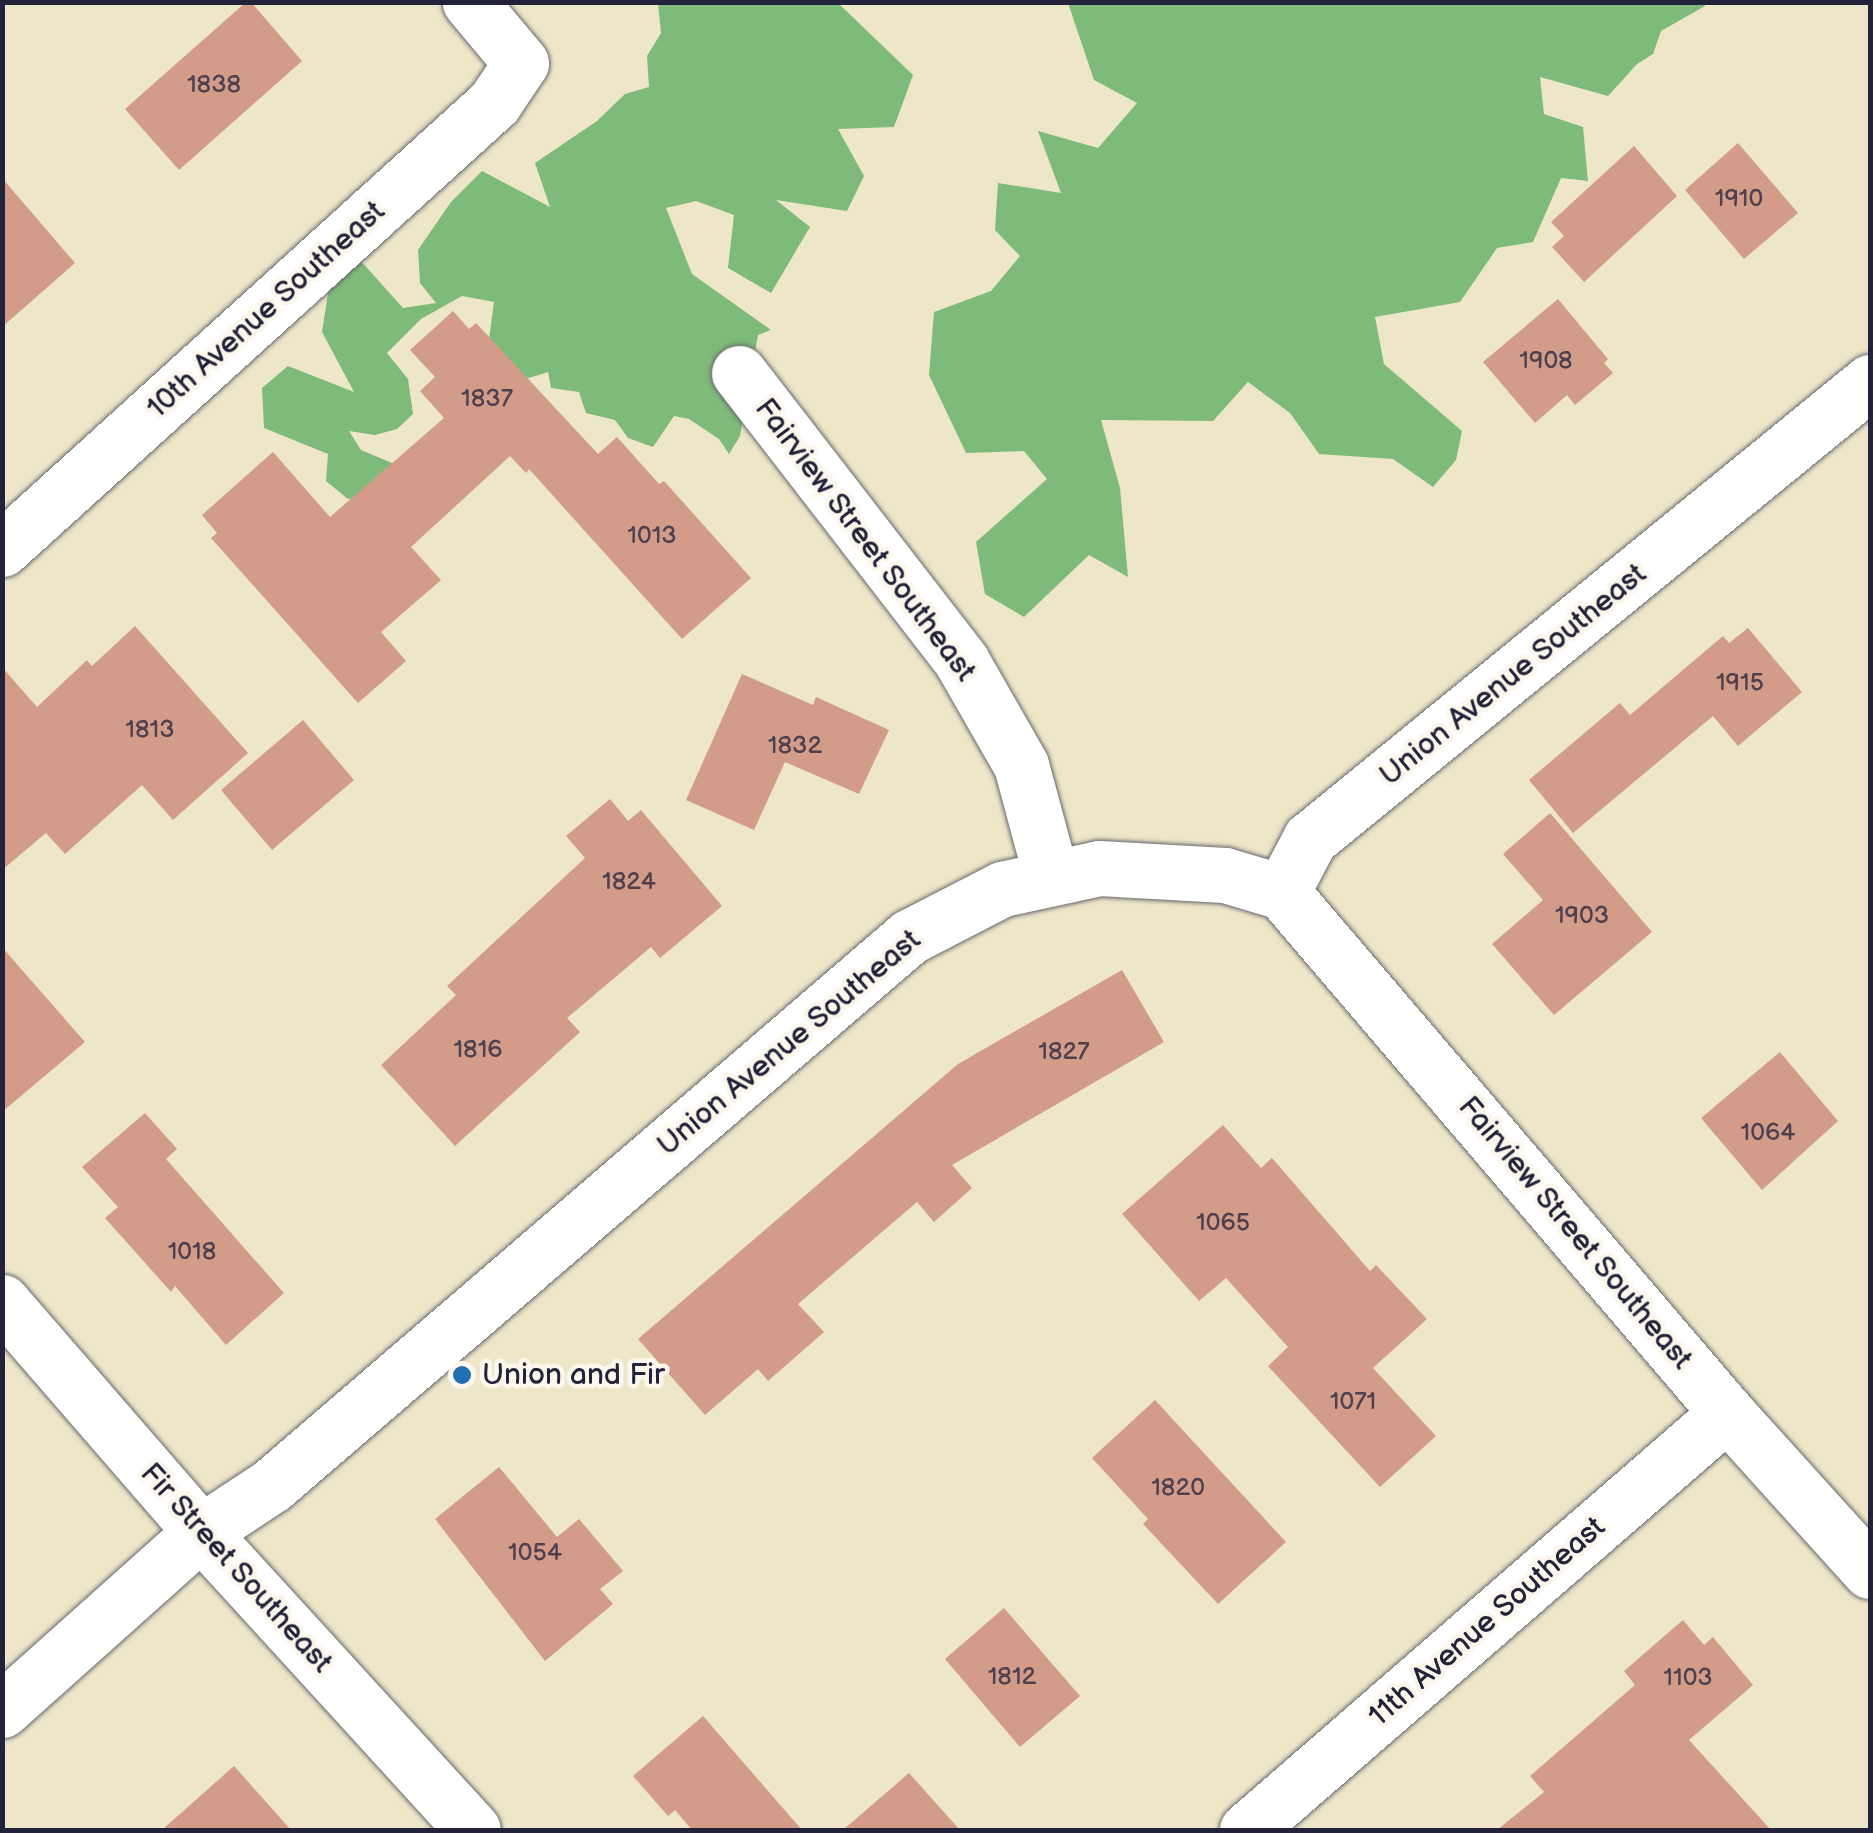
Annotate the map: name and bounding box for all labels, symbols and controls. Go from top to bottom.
house number: 1838 [187,70,241,100]
house number: 1910 [1715,184,1763,214]
street label: 10th Avenue Southeast [139,194,393,426]
house number: 1908 [1519,346,1573,376]
house number: 1837 [461,384,513,414]
street label: Fairview Street Southeast [747,391,983,689]
house number: 1013 [627,521,677,551]
street label: Union Avenue Southeast [1372,556,1654,794]
house number: 1915 [1716,668,1764,698]
house number: 1813 [125,715,175,745]
house number: 1832 [768,731,822,761]
house number: 1824 [602,867,656,897]
house number: 1903 [1555,901,1609,931]
street label: Union Avenue Southeast [650,922,928,1164]
house number: 1816 [453,1035,503,1065]
house number: 1827 [1038,1037,1090,1067]
street label: Fairview Street Southeast [1450,1089,1700,1377]
house number: 1064 [1741,1118,1795,1148]
house number: 1065 [1196,1208,1250,1238]
house number: 1018 [168,1237,216,1267]
place label: Union and Fir [482,1357,665,1393]
marker: Union and Fir [451,1364,473,1386]
house number: 1071 [1330,1387,1376,1417]
street label: Fir Street Southeast [132,1455,340,1681]
house number: 1820 [1151,1473,1205,1503]
street label: 11th Avenue Southeast [1361,1509,1613,1735]
house number: 1054 [508,1538,562,1568]
house number: 1812 [988,1662,1036,1692]
house number: 1103 [1663,1663,1713,1693]

